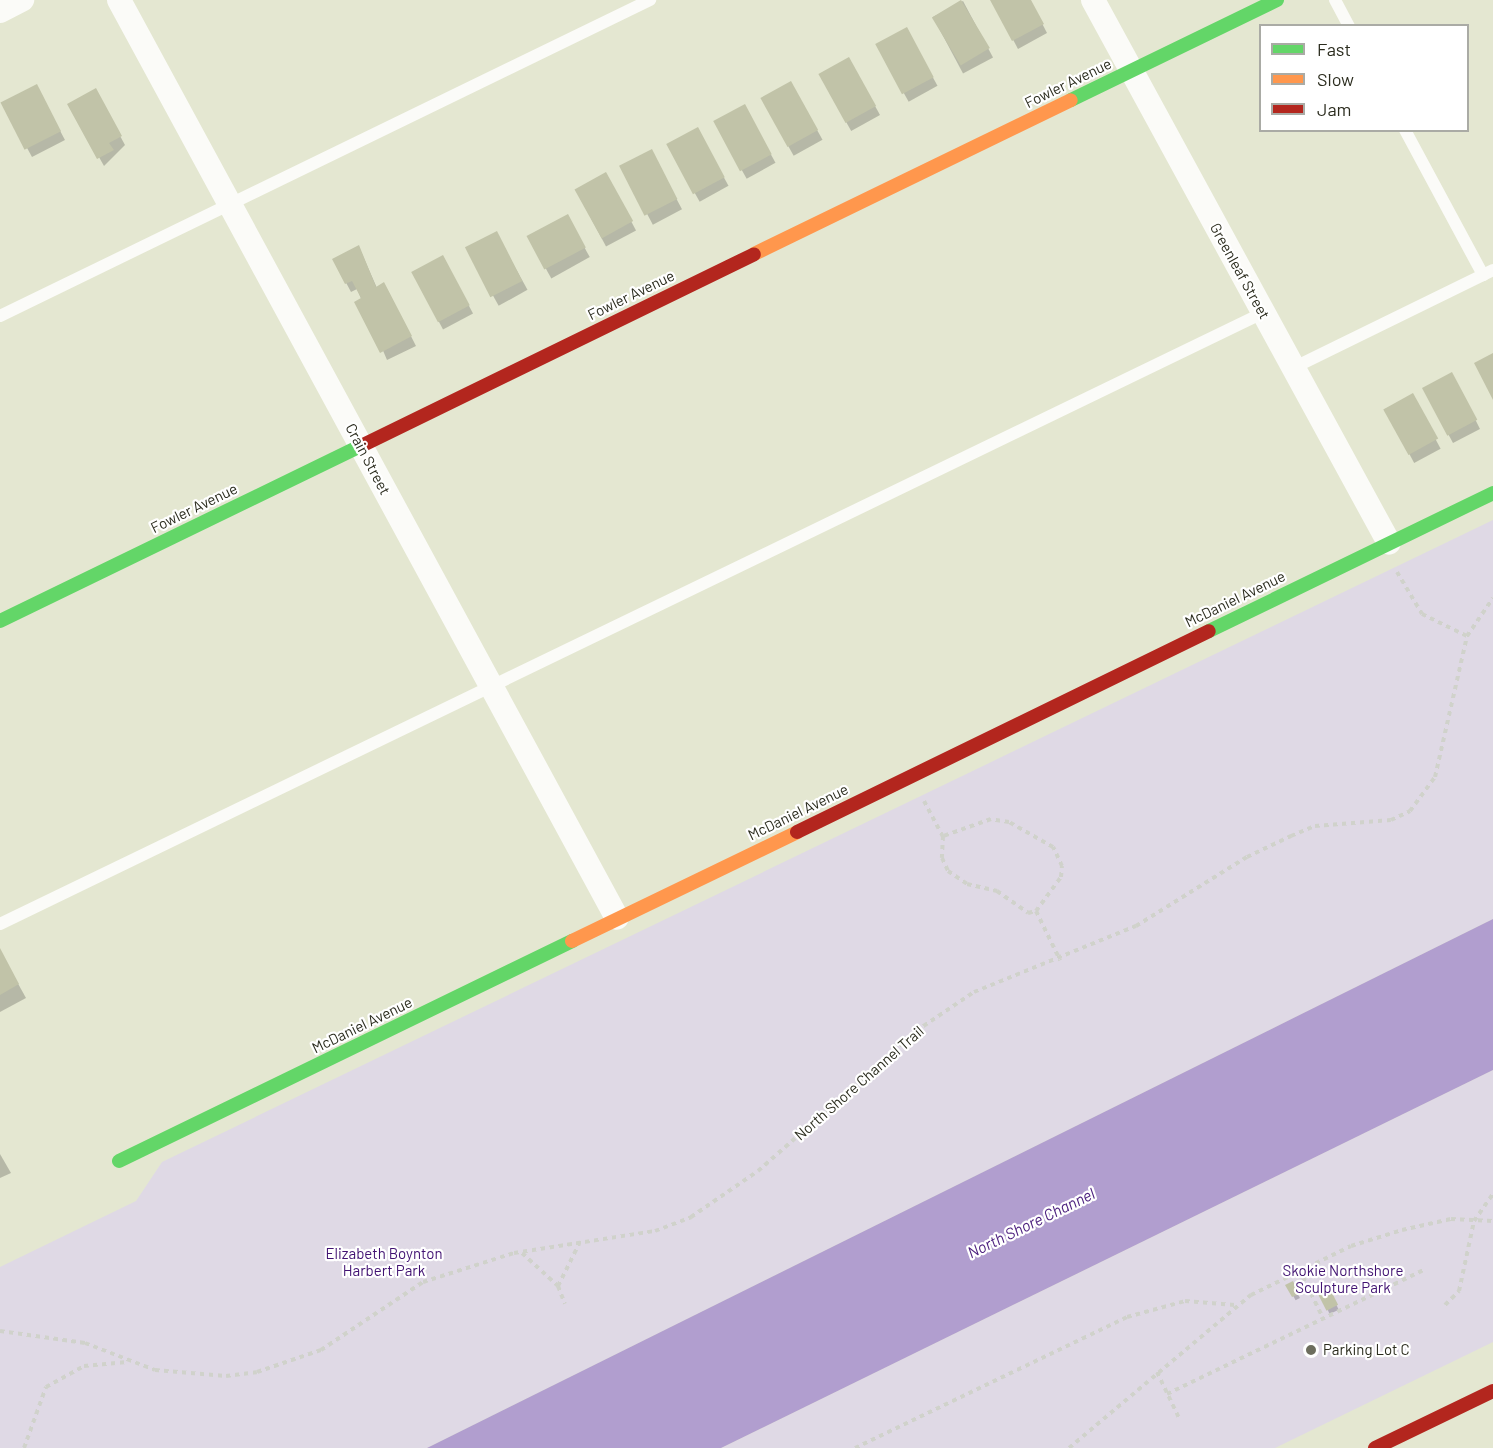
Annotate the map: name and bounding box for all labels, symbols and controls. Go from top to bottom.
legend [1259,24,1469,132]
text: Fast [1317,38,1351,60]
street label: Fowler Avenue [1022,54,1114,112]
text: Slow [1317,68,1354,90]
text: Jam [1317,98,1351,120]
street label: Greenleaf Street [1206,220,1274,322]
street label: Fowler Avenue [585,266,677,324]
street label: Crain Street [342,420,394,498]
street label: Fowler Avenue [148,479,240,537]
street label: McDaniel Avenue [1182,567,1288,631]
street label: McDaniel Avenue [745,780,851,844]
street label: McDaniel Avenue [309,993,415,1057]
street label: North Shore Channel Trail [791,1022,927,1144]
water label: North Shore Channel [964,1184,1098,1262]
park label: Elizabeth Boynton Harbert Park [326,1244,442,1279]
park label: Skokie Northshore Sculpture Park [1283,1261,1403,1296]
place label: Parking Lot C [1323,1341,1410,1359]
marker: Parking Lot C [1304,1343,1318,1357]

